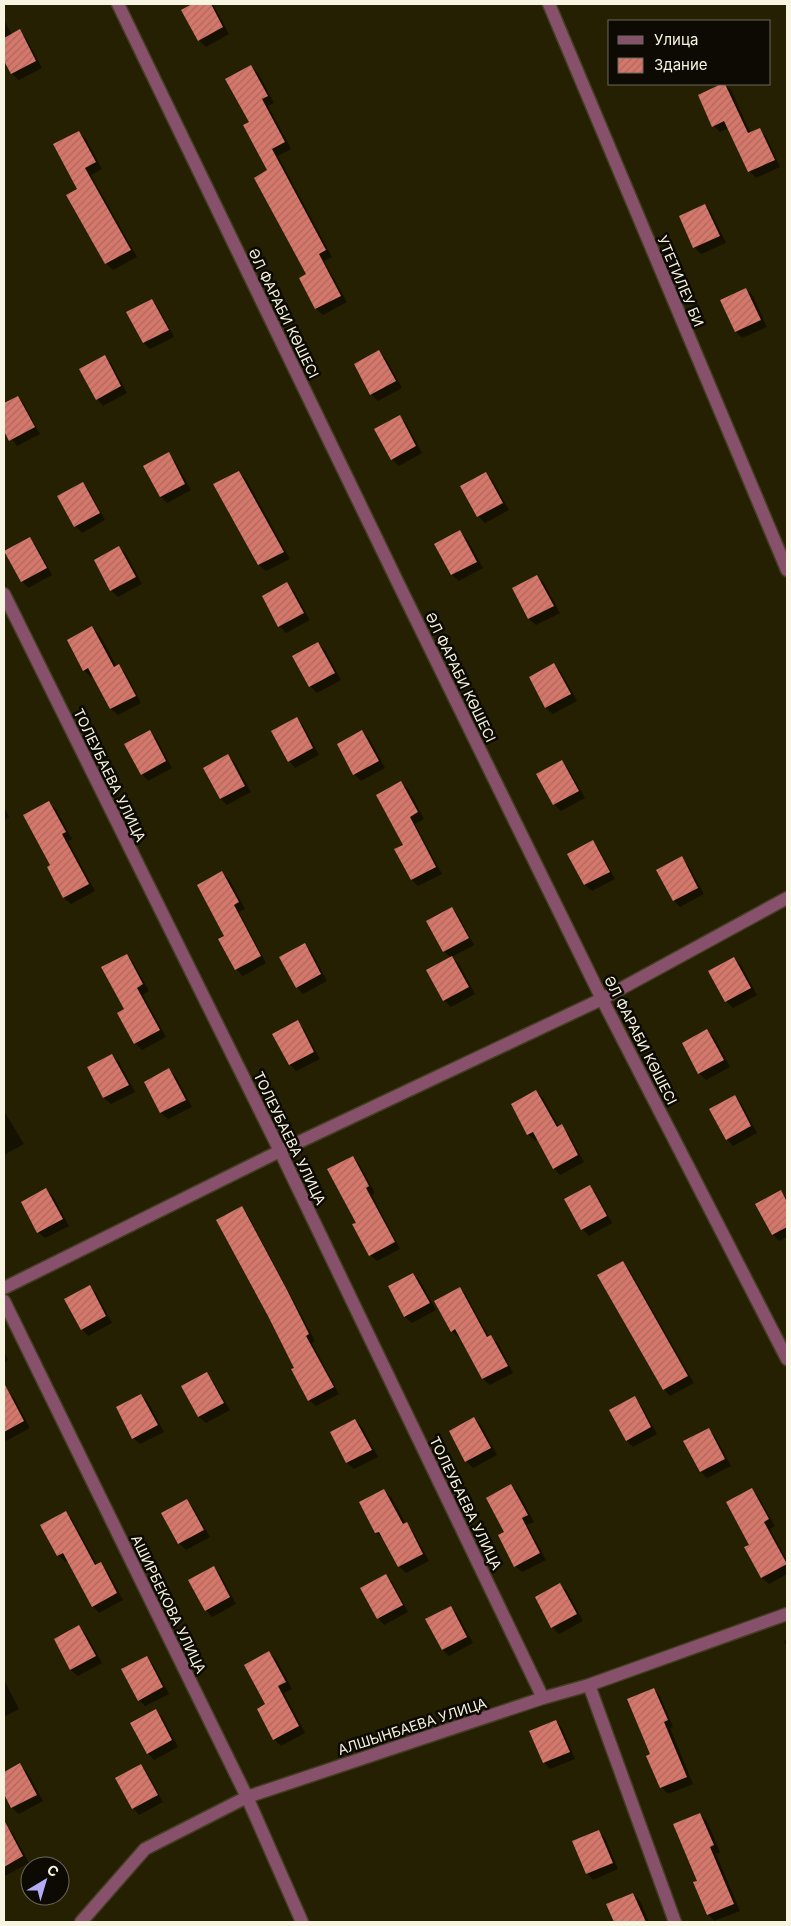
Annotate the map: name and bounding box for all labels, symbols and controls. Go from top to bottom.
legend [608,20,771,85]
text: Улица [654,30,698,49]
text: Здание [654,55,708,74]
street label: УТЕТИЛЕУ БИ [654,233,708,329]
street label: ӘЛ ФАРАБИ КӨШЕСІ [245,245,323,381]
street label: ӘЛ ФАРАБИ КӨШЕСІ [422,609,500,745]
street label: ТОЛЕУБАЕВА УЛИЦА [70,705,150,845]
street label: ӘЛ ФАРАБИ КӨШЕСІ [601,973,681,1107]
street label: ТОЛЕУБАЕВА УЛИЦА [250,1068,330,1208]
street label: ТОЛЕУБАЕВА УЛИЦА [426,1433,506,1573]
street label: АШИРБЕКОВА УЛИЦА [128,1532,210,1676]
street label: АЛШЫНБАЕВА УЛИЦА [335,1694,489,1758]
north arrow [20,1856,70,1906]
text: С [44,1860,63,1880]

